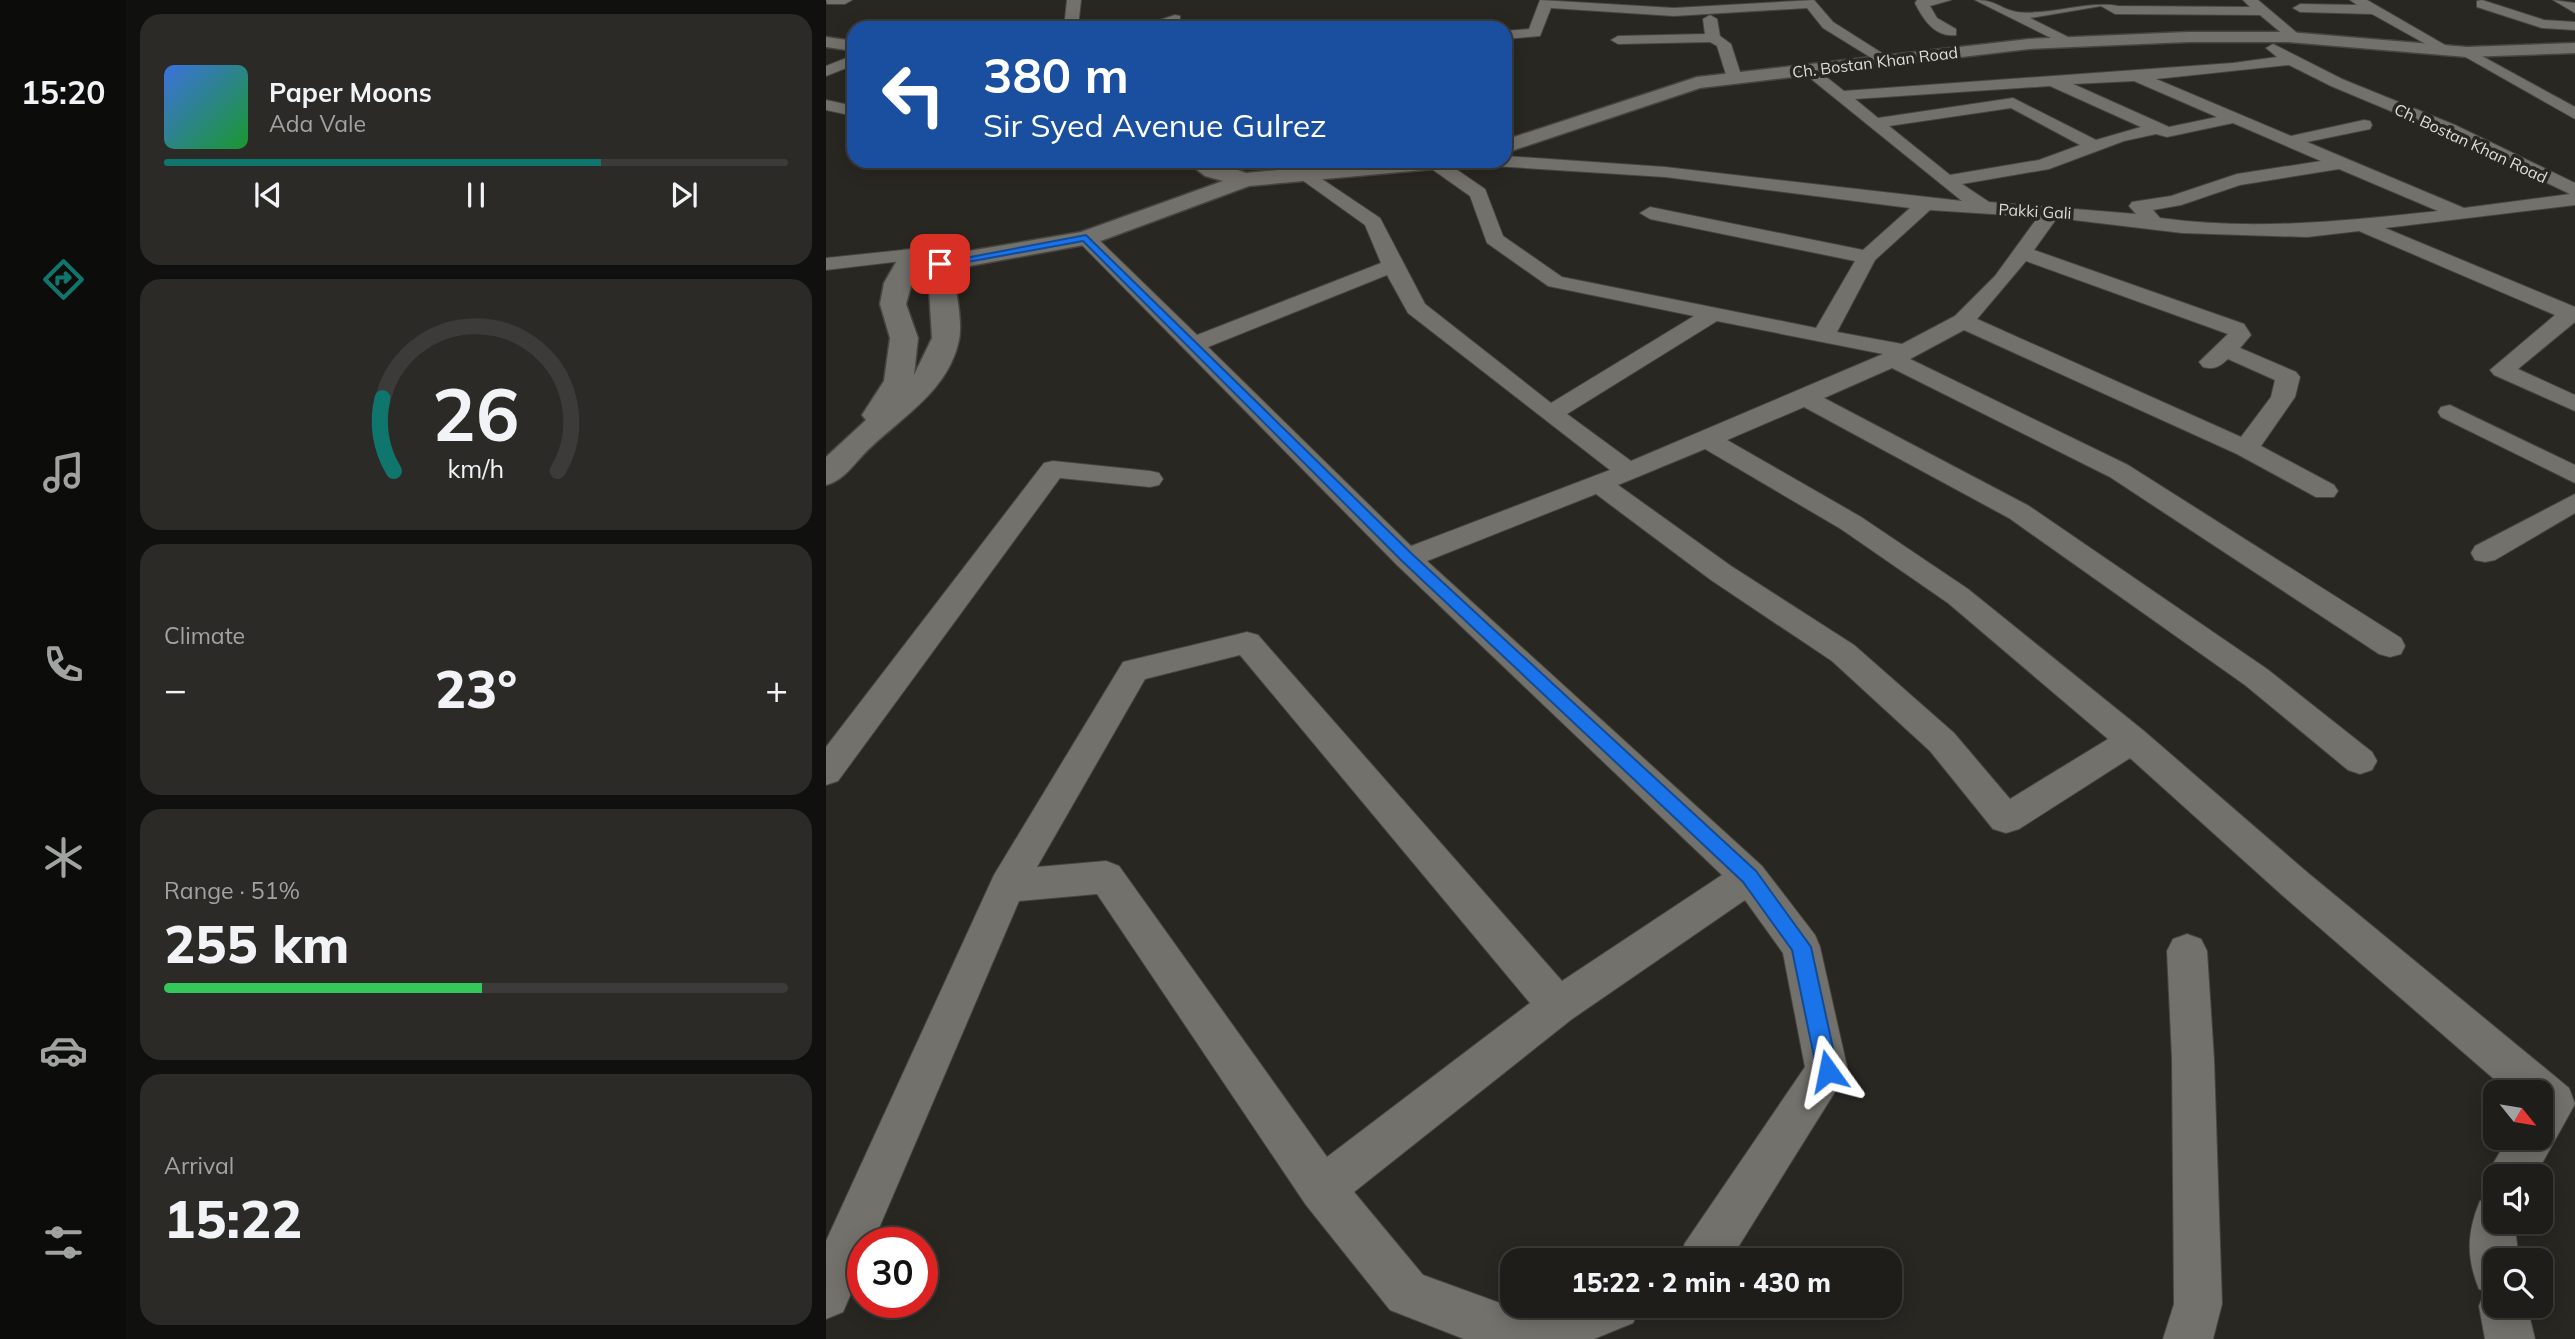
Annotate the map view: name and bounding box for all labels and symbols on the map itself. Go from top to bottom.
street label: Ch. Bostan Khan Road [1791,42,1959,82]
street label: Ch. Bostan Khan Road [2391,99,2551,187]
street label: Pakki Gali [1998,199,2072,223]
pin [910,234,970,294]
position arrow [1791,1034,1865,1108]
north arrow [2483,1080,2553,1150]
speed limit sign: 30 [847,1227,938,1318]

